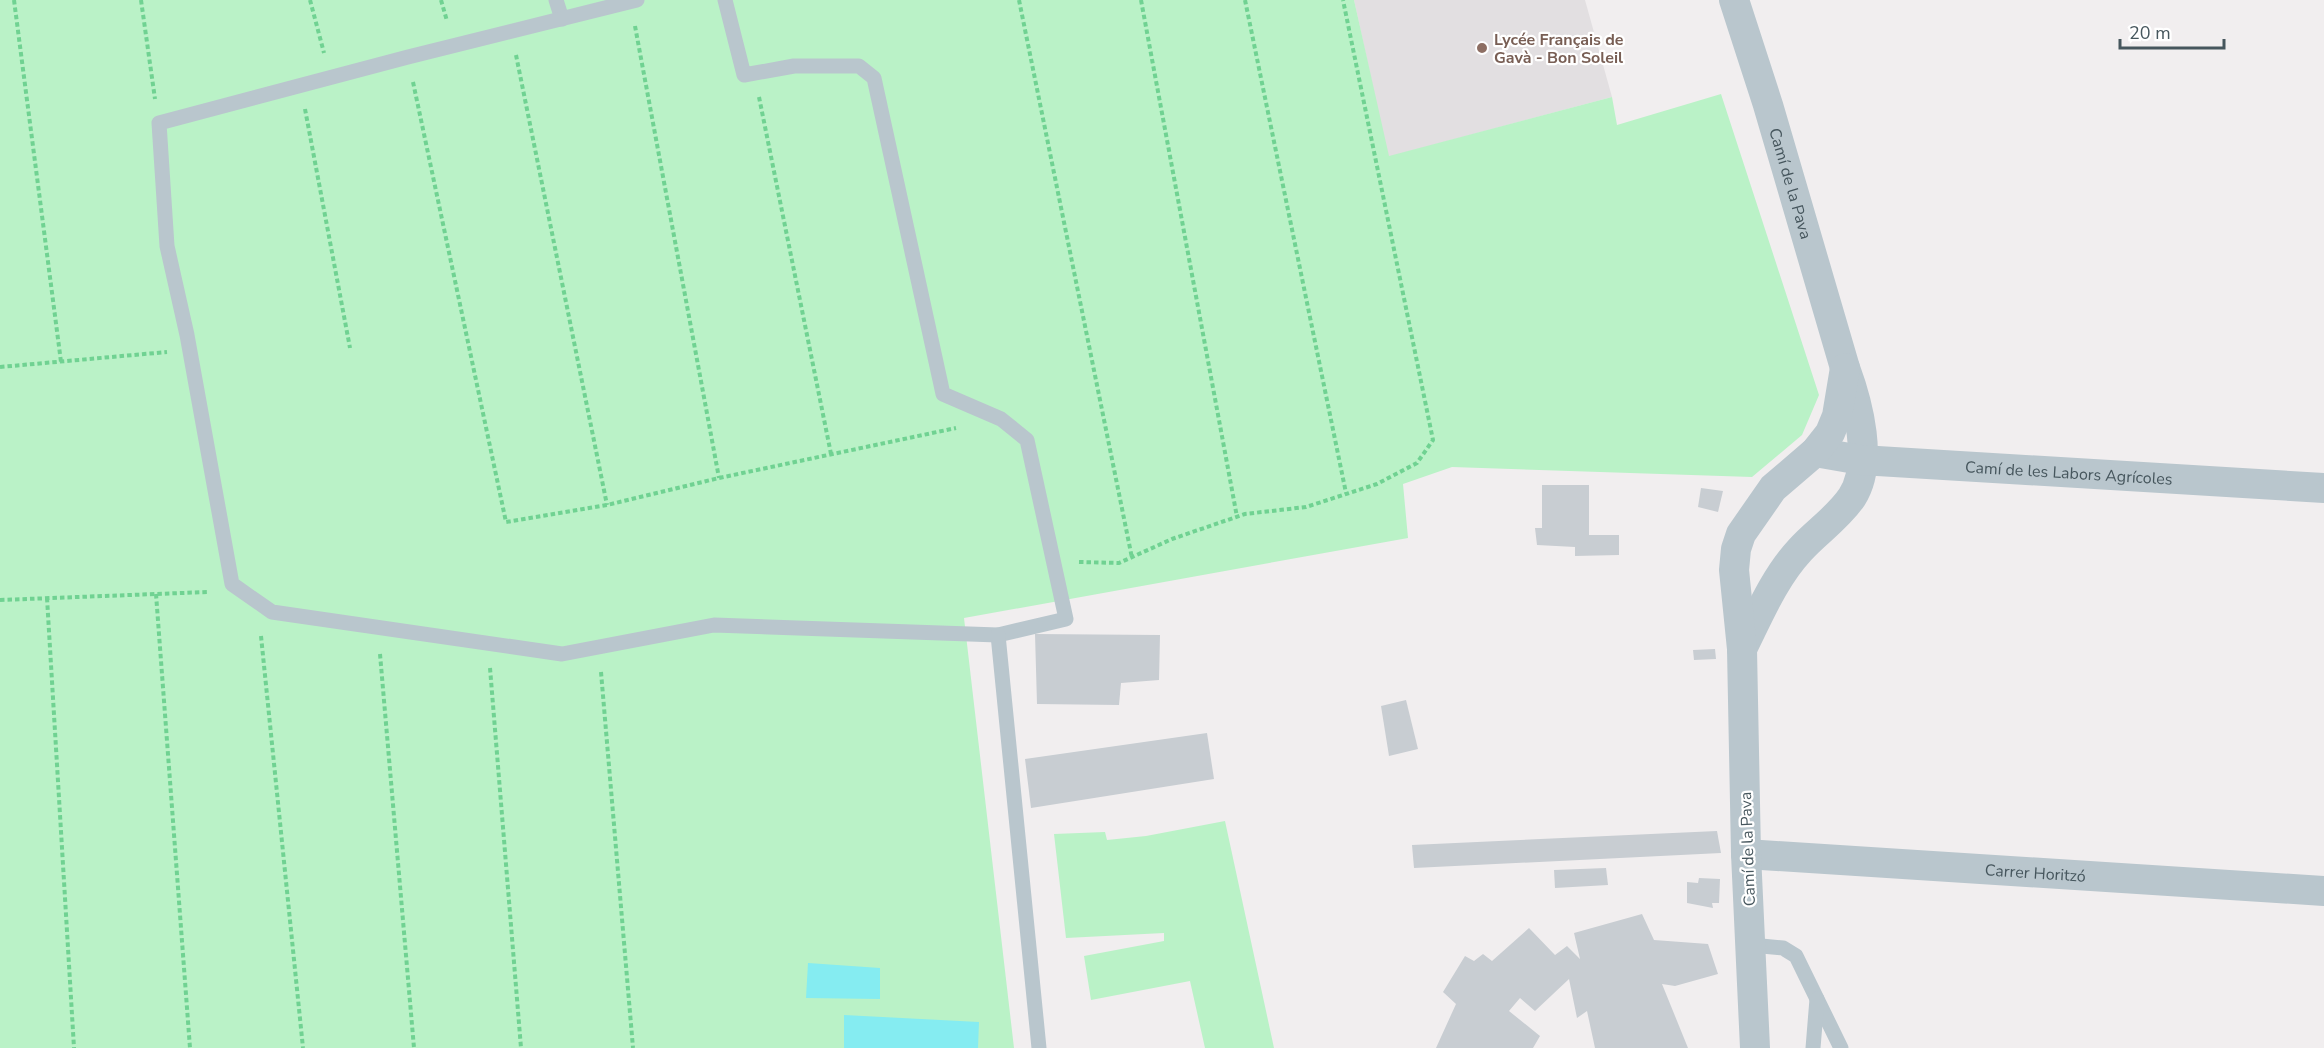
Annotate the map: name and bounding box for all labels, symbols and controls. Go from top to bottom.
scale bar [2120,12,2224,50]
text: 20 m [2129,21,2171,45]
place label: Lycée Français de Gavà - Bon Soleil [1494,29,1624,69]
marker: Lycée Français de Gavà - Bon Soleil [1475,41,1489,55]
street label: Camí de la Pava [1763,126,1817,242]
street label: Camí de les Labors Agrícoles [1964,456,2173,491]
street label: Camí de la Pava [1735,791,1761,907]
street label: Carrer Horitzó [1984,859,2087,888]

